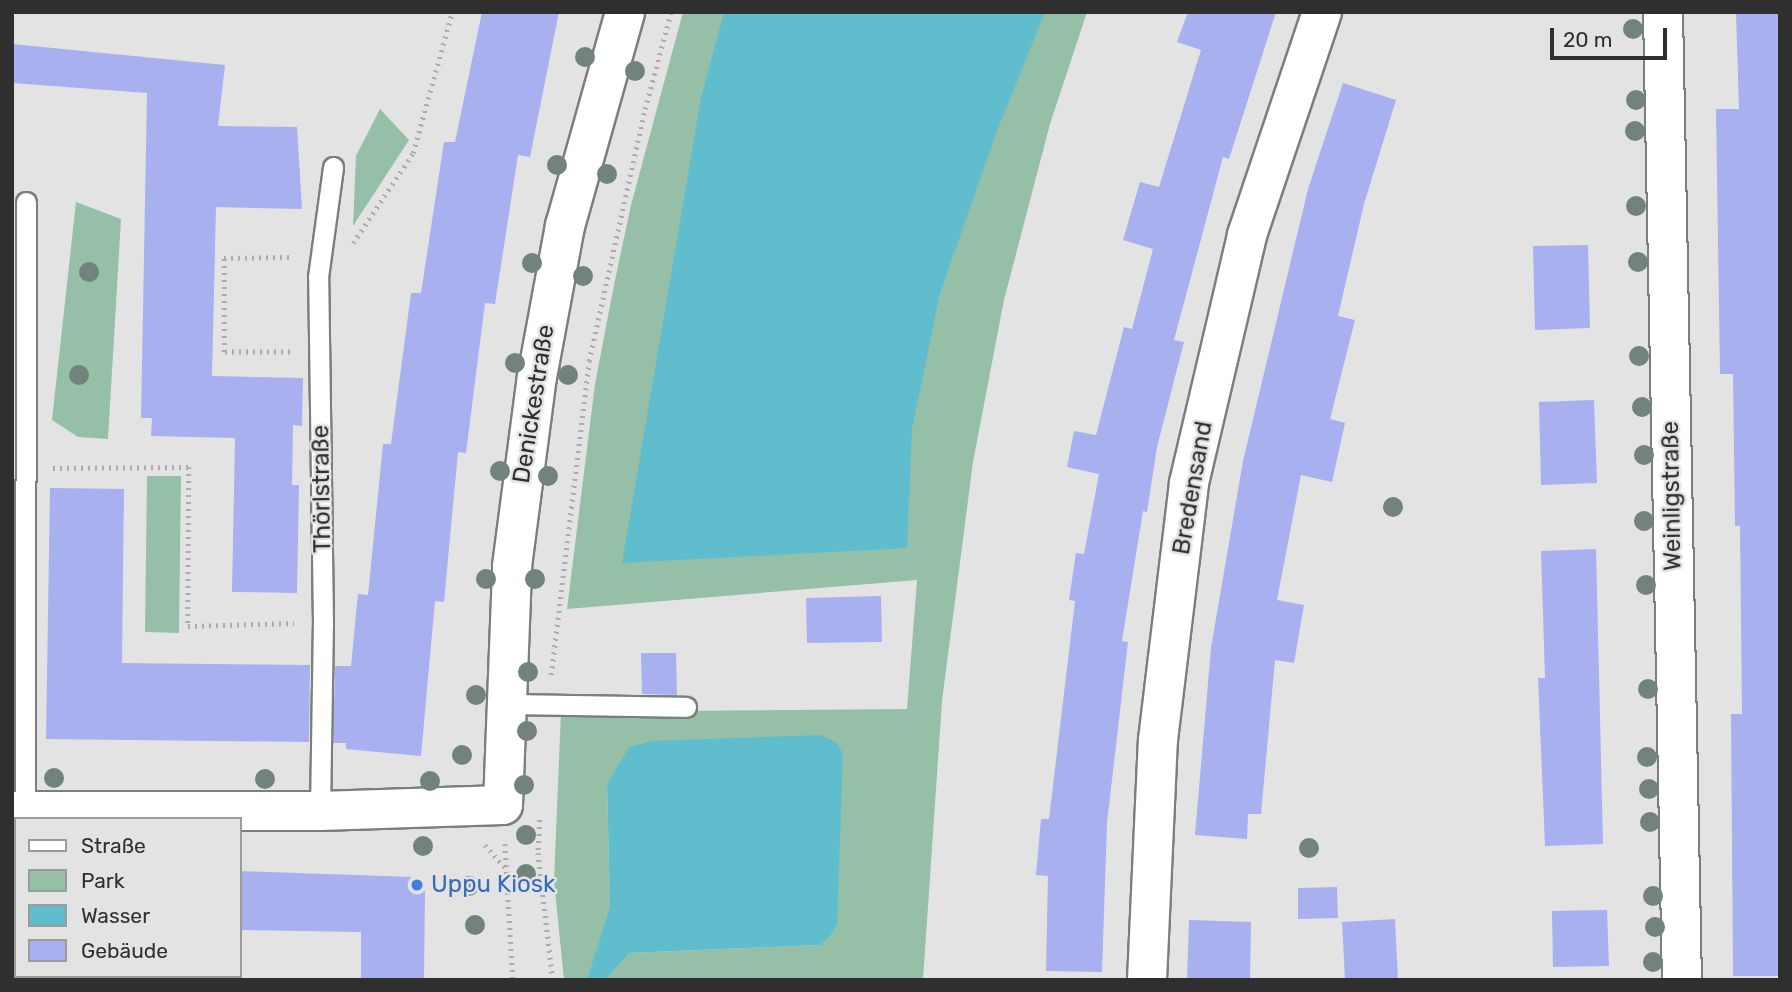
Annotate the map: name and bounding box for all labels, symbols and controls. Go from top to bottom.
scale bar [1554,14,1671,58]
text: 20 m [1563,27,1612,52]
street label: Denickestraße [507,323,561,485]
street label: Bredensand [1167,419,1219,557]
street label: Weinligstraße [1656,421,1688,571]
street label: Thörlstraße [306,425,338,553]
legend [14,817,242,978]
text: Straße [81,833,146,858]
text: Park [81,868,125,893]
place label: Uppu Kiosk [431,871,555,899]
marker: Uppu Kiosk [409,877,425,893]
text: Wasser [81,903,150,928]
text: Gebäude [81,938,168,963]

